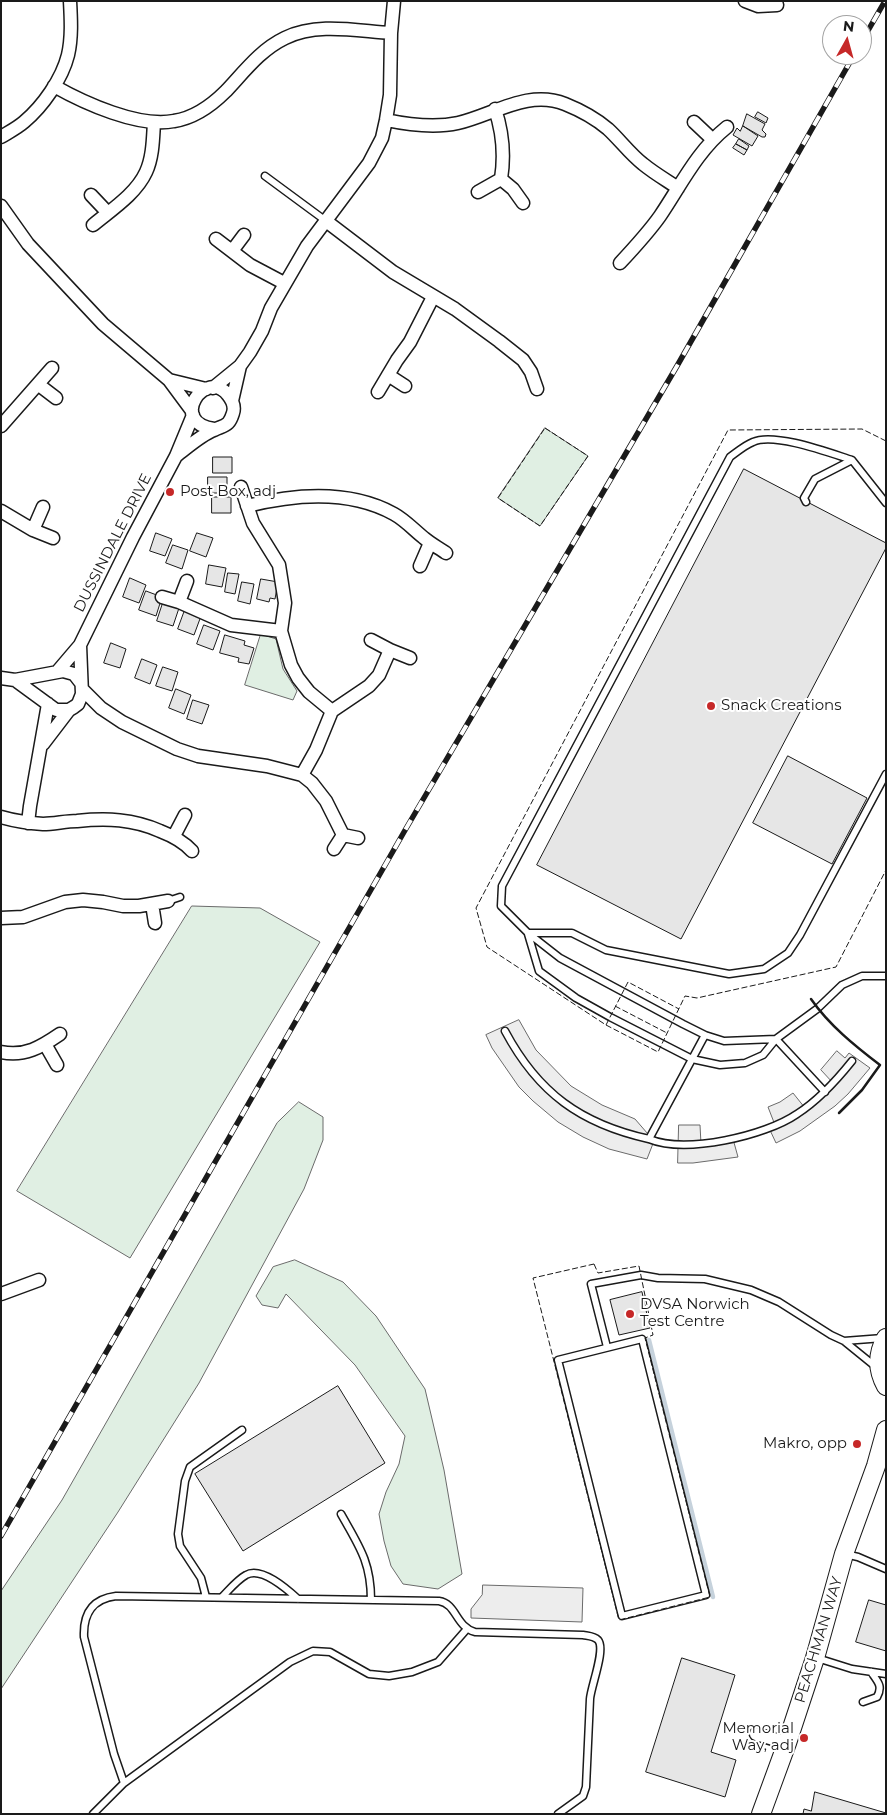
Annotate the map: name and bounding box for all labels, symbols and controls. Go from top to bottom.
north arrow [822,15,872,65]
text: N [842,16,855,36]
street label: DUSSINDALE DRIVE [70,471,156,615]
place label: Post Box, adj [180,483,276,501]
marker: Post Box, adj [164,486,176,498]
place label: Snack Creations [721,697,842,715]
marker: Snack Creations [705,700,717,712]
place label: DVSA Norwich Test Centre [640,1296,750,1331]
marker: DVSA Norwich Test Centre [624,1308,636,1320]
place label: Makro, opp [763,1435,847,1453]
marker: Makro, opp [851,1438,863,1450]
street label: PEACHMAN WAY [791,1575,847,1705]
place label: Memorial Way, adj [722,1720,794,1755]
marker: Memorial Way, adj [798,1732,810,1744]

